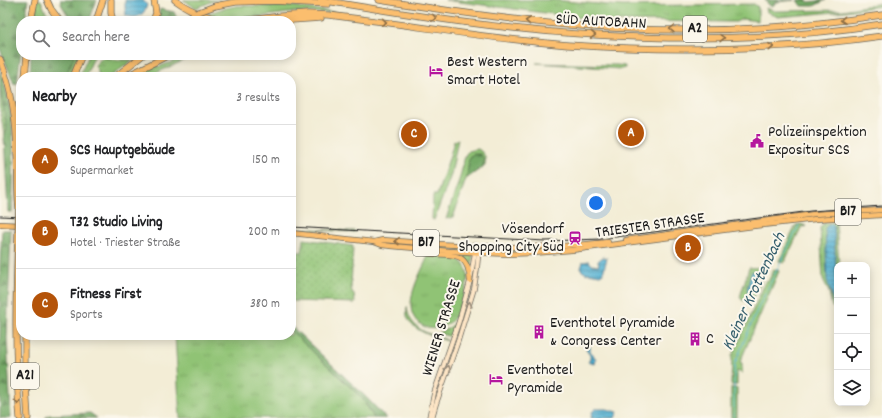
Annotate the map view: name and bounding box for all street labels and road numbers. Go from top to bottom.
street label: SÜD AUTOBAHN [555,8,647,36]
road number: A2 [683,16,707,42]
road number: B17 [835,199,861,225]
street label: TRIESTER STRASSE [594,207,707,245]
road number: B17 [413,230,439,256]
street label: WIENER STRASSE [416,276,468,379]
road number: A21 [11,363,39,389]

